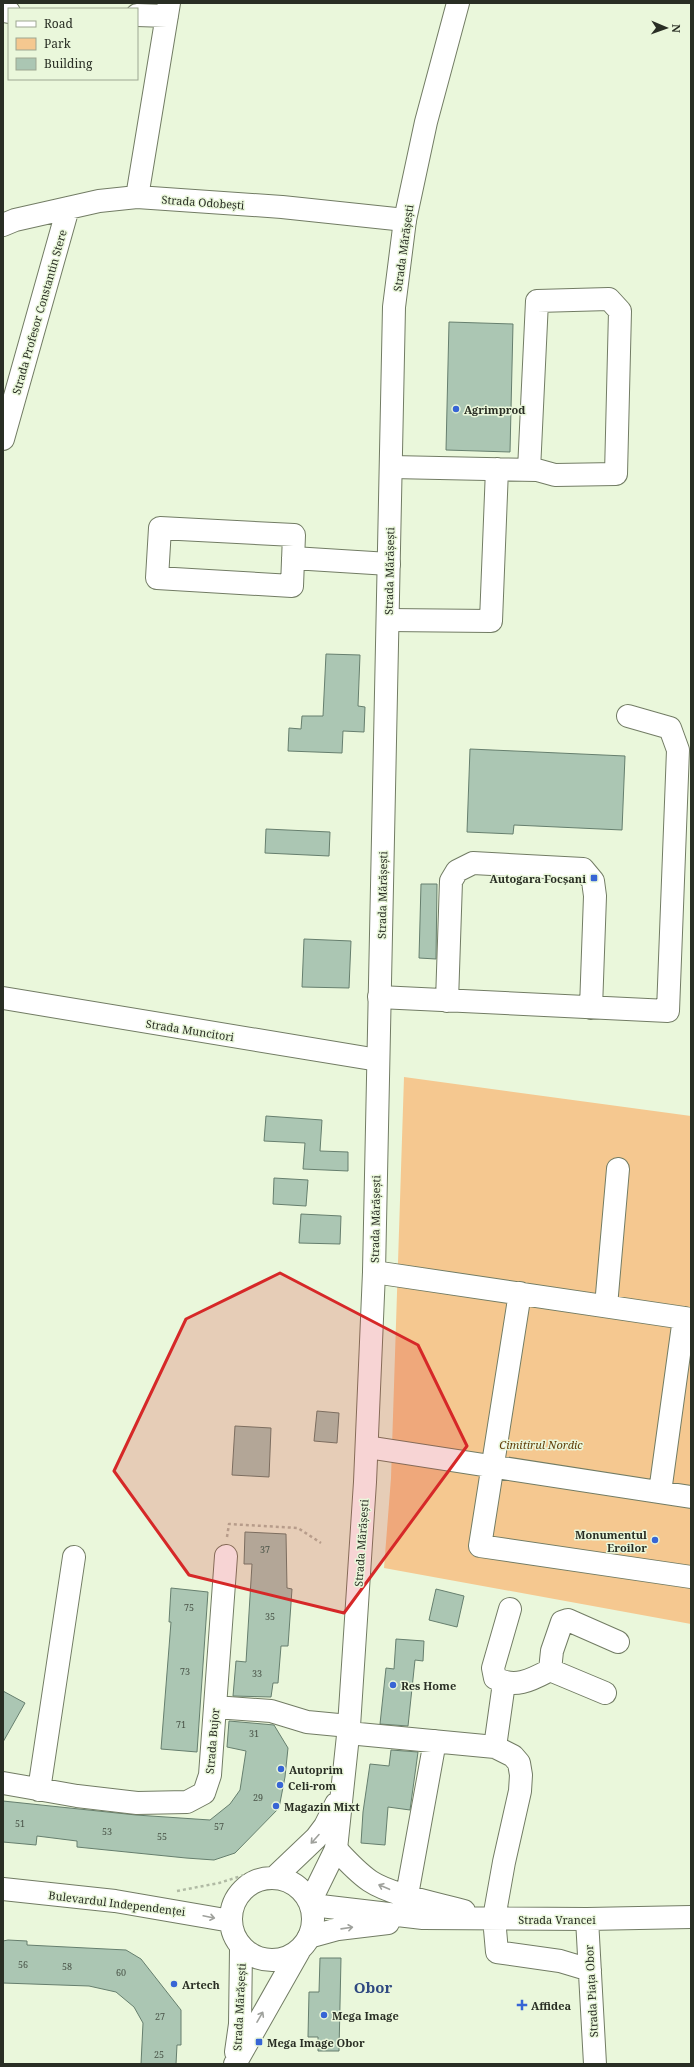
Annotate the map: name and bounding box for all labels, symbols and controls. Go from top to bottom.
legend [8,8,138,80]
north arrow [646,8,686,48]
text: Road [44,15,74,32]
text: N [669,24,684,33]
text: Park [44,35,72,52]
text: Building [44,55,93,72]
street label: Strada Odobești [161,192,245,212]
street label: Strada Mărășești [389,203,417,292]
street label: Strada Profesor Constantin Stere [8,228,70,396]
place label: Agrimprod [464,402,525,417]
marker: Agrimprod [451,404,461,414]
street label: Strada Mărășești [381,527,397,615]
street label: Strada Mărășești [374,851,390,939]
place label: Autogara Focșani [490,871,586,886]
marker: Autogara Focșani [589,873,599,883]
street label: Strada Muncitori [145,1016,236,1044]
street label: Strada Mărășești [367,1175,383,1263]
park label: Cimitirul Nordic [499,1437,583,1452]
street label: Strada Mărășești [350,1498,372,1587]
place label: Monumentul Eroilor [575,1527,647,1555]
marker: Monumentul Eroilor [650,1535,660,1545]
house number: 37 [260,1543,270,1556]
house number: 75 [184,1601,194,1614]
house number: 35 [265,1610,275,1623]
house number: 73 [180,1665,190,1678]
house number: 33 [252,1667,262,1680]
place label: Res Home [401,1678,456,1693]
marker: Res Home [388,1680,398,1690]
street label: Strada Bujor [202,1707,222,1774]
house number: 71 [176,1718,186,1731]
house number: 31 [249,1727,259,1740]
place label: Autoprim [289,1762,343,1777]
marker: Autoprim [276,1764,286,1774]
place label: Celi-rom [288,1778,336,1793]
marker: Celi-rom [275,1780,285,1790]
house number: 29 [253,1791,263,1804]
place label: Magazin Mixt [284,1799,360,1814]
marker: Magazin Mixt [271,1801,281,1811]
house number: 51 [15,1817,25,1830]
house number: 57 [214,1820,224,1833]
house number: 53 [102,1825,112,1838]
house number: 55 [157,1830,167,1843]
one-way arrow [310,1834,319,1844]
one-way arrow [379,1883,391,1890]
street label: Bulevardul Independenței [48,1887,187,1919]
street label: Strada Vrancei [518,1912,596,1927]
one-way arrow [202,1913,215,1921]
one-way arrow [340,1924,353,1932]
street label: Strada Piața Obor [581,1944,601,2038]
house number: 56 [18,1958,28,1971]
house number: 58 [62,1960,72,1973]
street label: Strada Mărășești [229,1962,249,2051]
house number: 60 [116,1966,126,1979]
place label: Artech [182,1977,221,1992]
district label: Obor [354,1977,392,1997]
marker: Artech [169,1979,179,1989]
place label: Affidea [531,1998,572,2013]
marker: Affidea [516,1999,528,2011]
place label: Mega Image [332,2008,399,2023]
house number: 27 [155,2010,165,2023]
marker: Mega Image [319,2010,329,2020]
one-way arrow [256,2011,264,2023]
place label: Mega Image Obor [267,2035,365,2050]
marker: Mega Image Obor [254,2037,264,2047]
house number: 25 [154,2048,164,2061]

